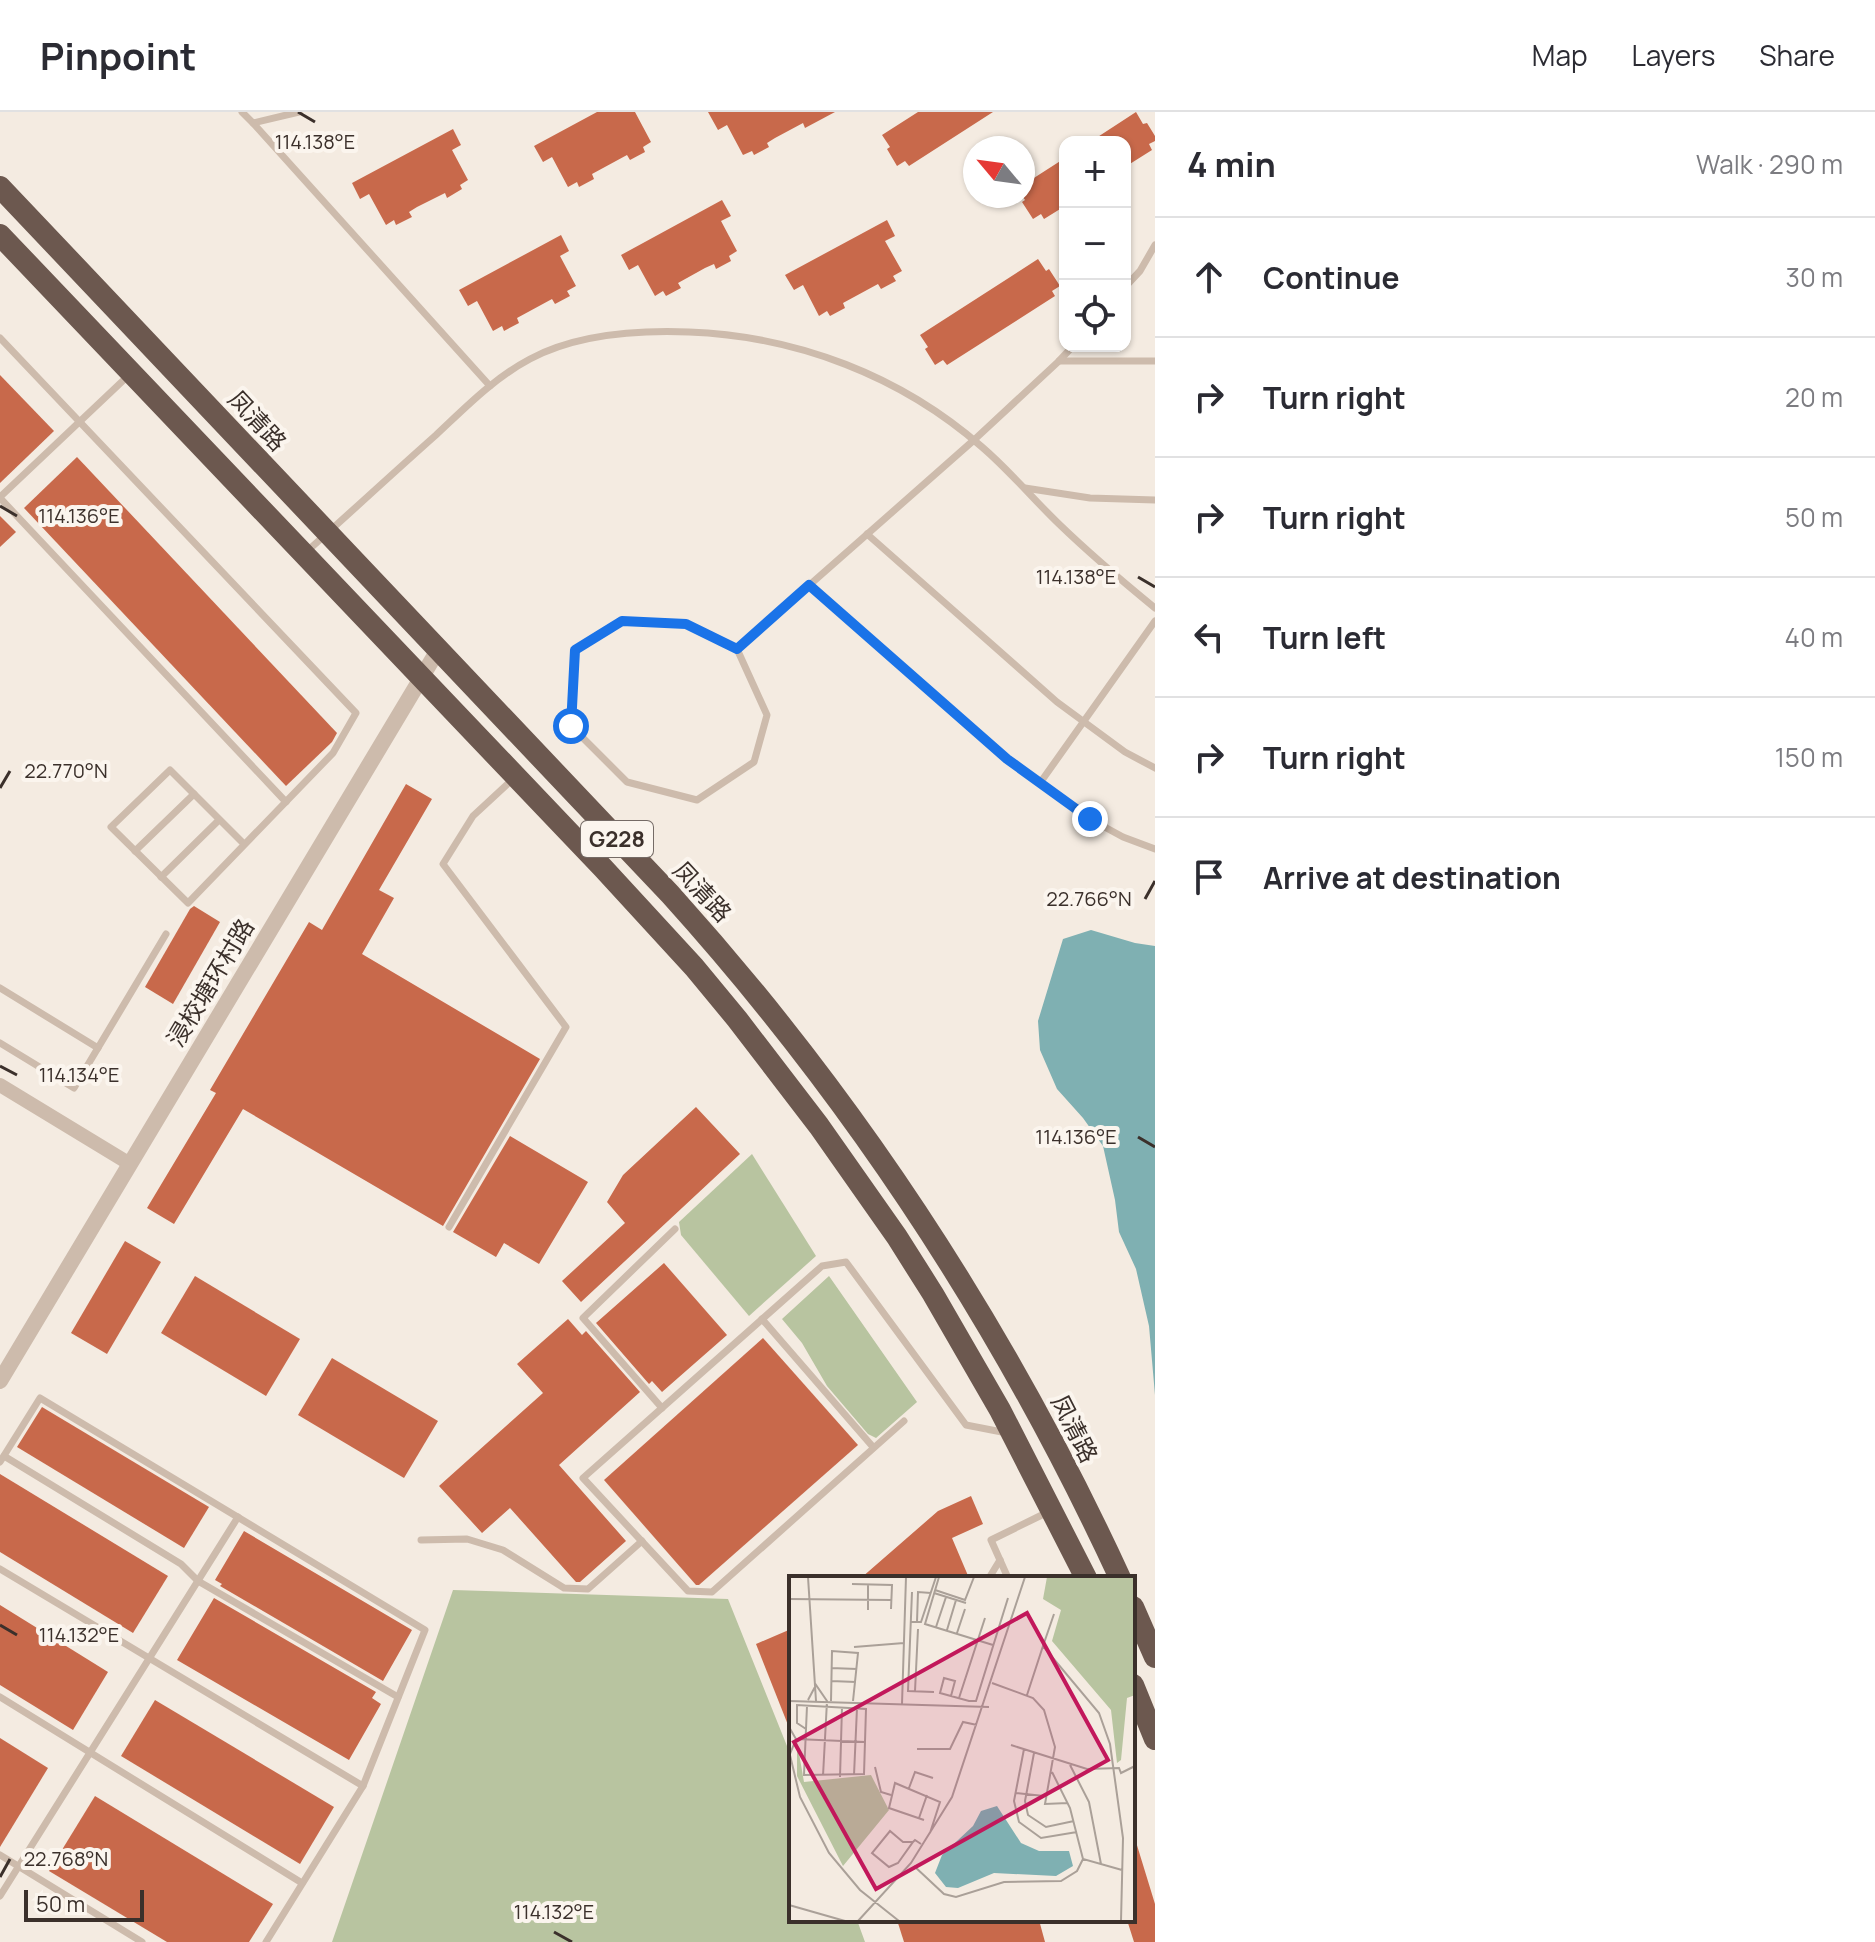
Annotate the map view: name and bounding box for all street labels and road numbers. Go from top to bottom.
street label: 凤清路 [221,382,295,458]
road number: G228 [581,821,653,857]
street label: 凤清路 [666,853,740,929]
street label: 浸校塘环村路 [158,912,261,1052]
street label: 凤清路 [1044,1389,1106,1468]

